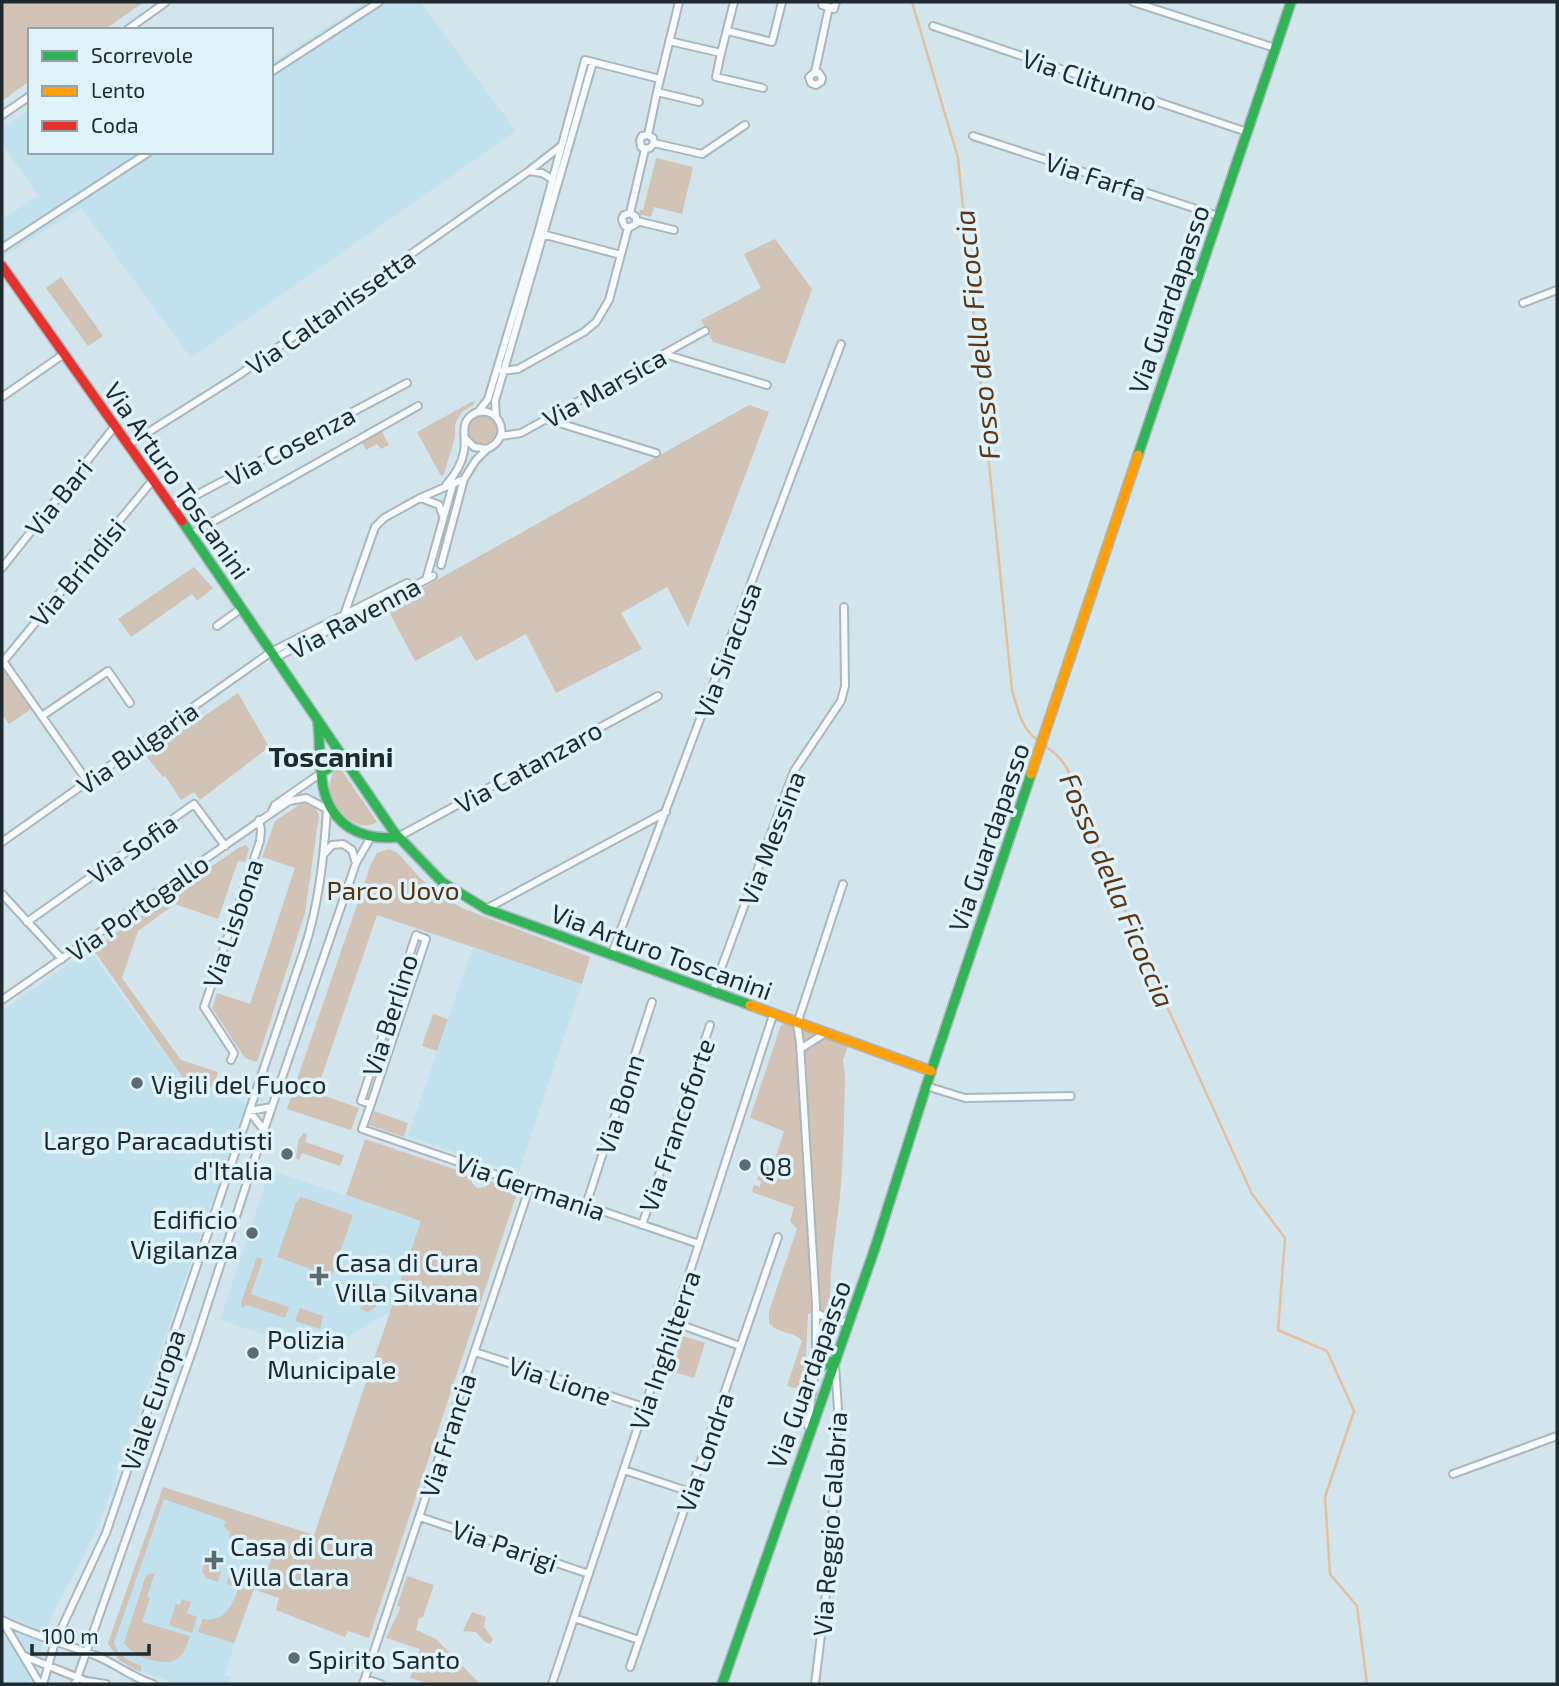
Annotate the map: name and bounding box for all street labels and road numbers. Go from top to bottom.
street label: Via Clitunno [1018,41,1162,117]
street label: Via Farfa [1041,145,1151,207]
street label: Via Guardapasso [1121,201,1215,397]
street label: Via Caltanissetta [240,241,420,381]
street label: Via Marsica [537,340,671,434]
street label: Via Arturo Toscanini [98,376,258,584]
street label: Via Cosenza [220,398,360,492]
street label: Via Bari [18,452,98,542]
street label: Via Brindisi [23,512,131,632]
street label: Via Ravenna [283,569,425,665]
street label: Via Siracusa [687,578,767,722]
street label: Via Bulgaria [70,694,204,800]
street label: Via Catanzaro [449,713,607,819]
street label: Via Guardapasso [941,739,1035,935]
street label: Via Messina [731,766,811,910]
street label: Via Sofia [81,806,183,890]
street label: Via Portogallo [60,847,214,967]
street label: Via Lisbona [195,854,269,992]
street label: Via Arturo Toscanini [547,897,777,1005]
street label: Via Berlino [355,950,423,1080]
street label: Via Francoforte [632,1034,720,1216]
street label: Via Bonn [588,1050,650,1158]
street label: Via Germania [452,1146,610,1226]
street label: Via Inghilterra [622,1266,706,1434]
street label: Via Guardapasso [760,1276,856,1472]
street label: Viale Europa [113,1325,191,1475]
street label: Via Lione [505,1349,615,1411]
street label: Via Francia [412,1369,482,1501]
street label: Via Londra [669,1388,739,1516]
street label: Via Reggio Calabria [806,1411,852,1637]
street label: Via Parigi [448,1512,562,1578]

